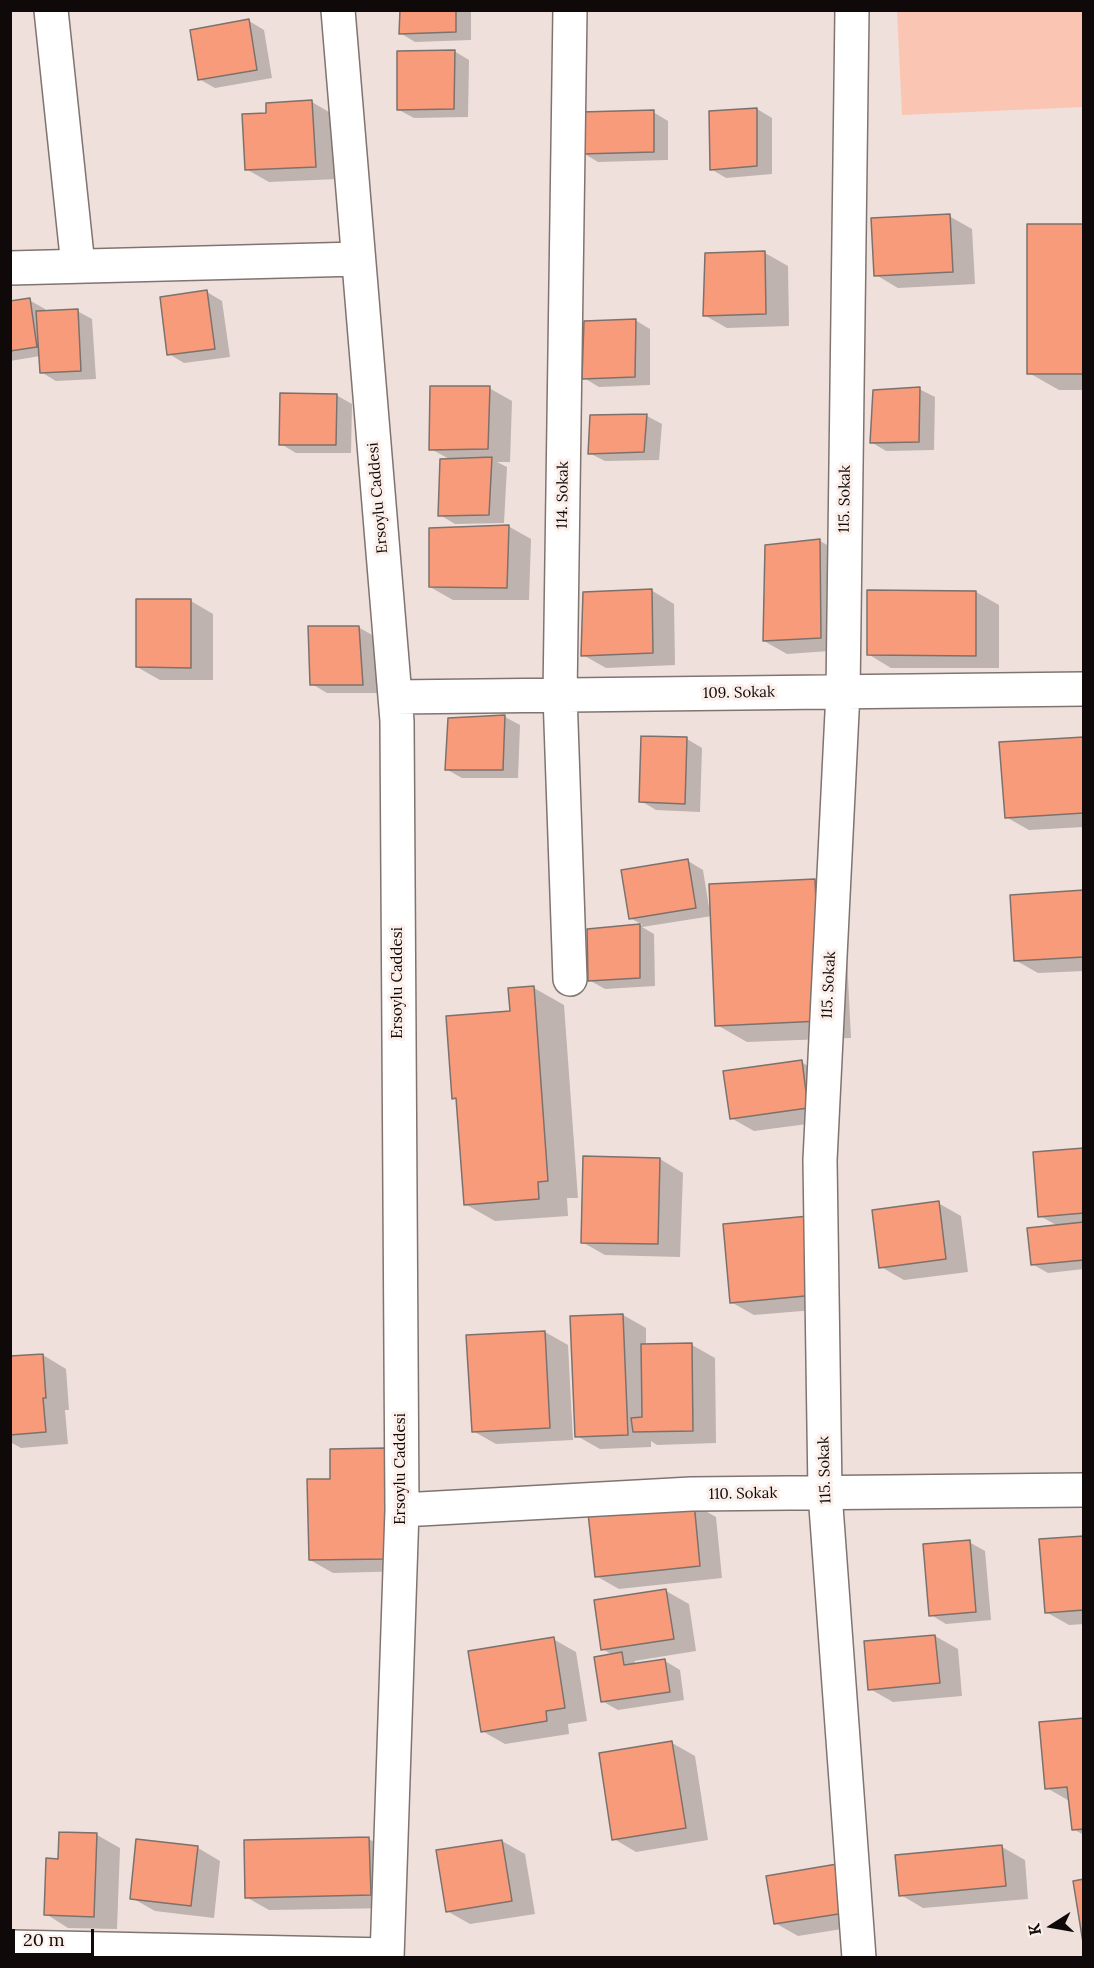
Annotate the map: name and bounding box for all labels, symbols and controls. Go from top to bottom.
street label: Ersoylu Caddesi [364,442,392,554]
street label: 114. Sokak [553,461,573,529]
street label: 115. Sokak [835,465,855,533]
street label: 109. Sokak [703,683,775,703]
street label: Ersoylu Caddesi [389,927,407,1039]
street label: 115. Sokak [818,951,840,1019]
street label: Ersoylu Caddesi [392,1413,410,1525]
street label: 115. Sokak [815,1436,835,1504]
street label: 110. Sokak [708,1484,778,1504]
north arrow [1022,1896,1082,1956]
scale bar [15,1917,98,1955]
text: K [1023,1922,1045,1937]
text: 20 m [23,1928,65,1951]

